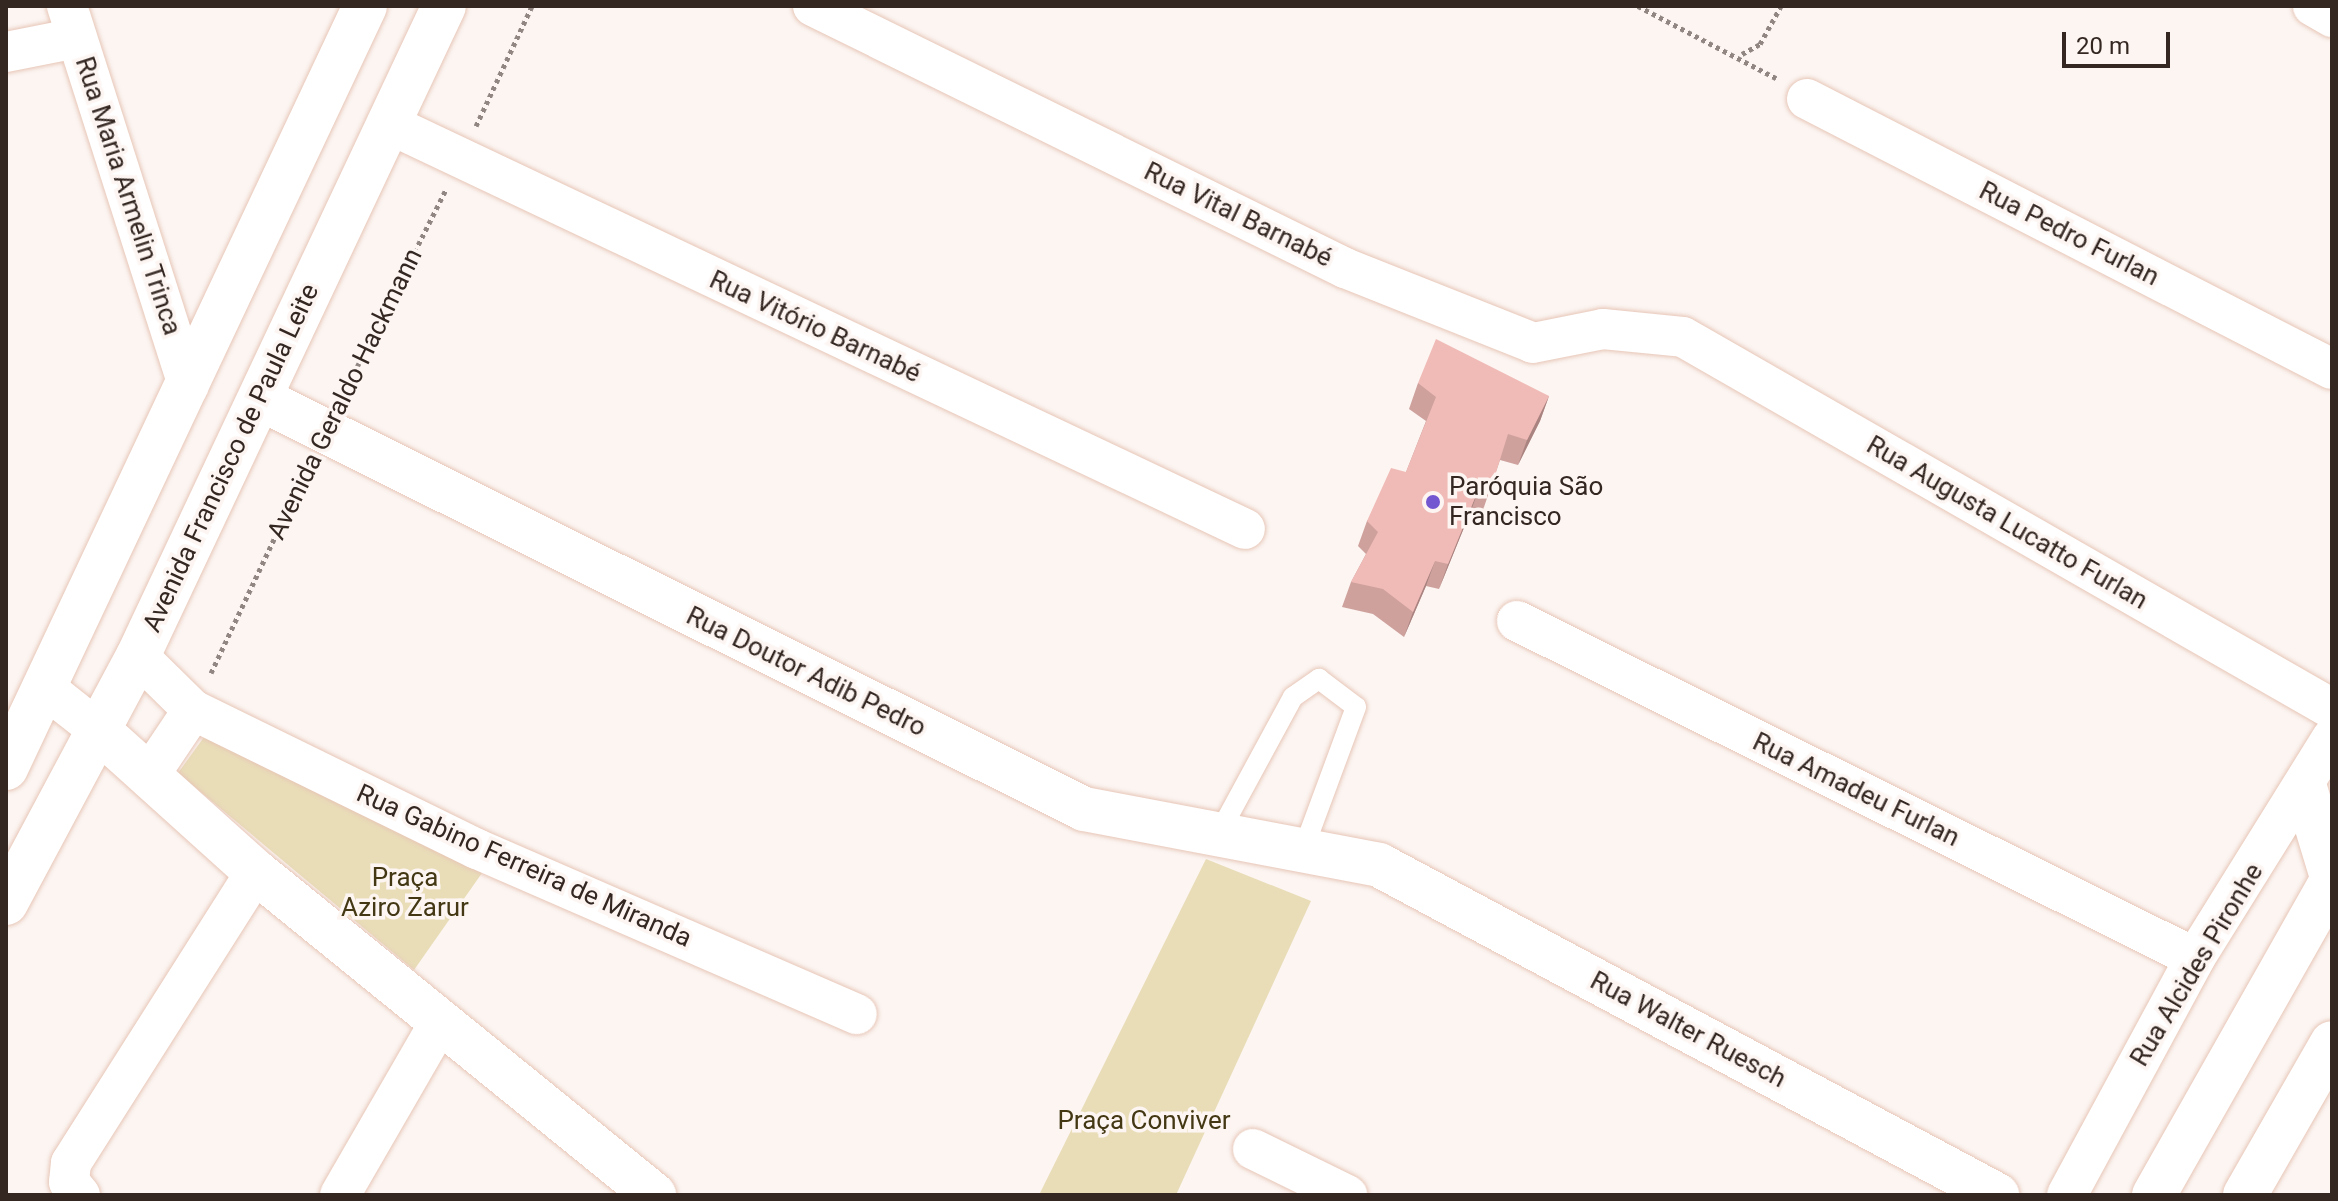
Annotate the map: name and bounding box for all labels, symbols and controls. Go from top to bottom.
scale bar [2066,16,2174,66]
text: 20 m [2076,32,2130,60]
street label: Rua Maria Armelin Trinca [68,53,188,339]
street label: Rua Vital Barnabé [1139,156,1337,274]
street label: Rua Pedro Furlan [1974,175,2164,293]
street label: Avenida Geraldo Hackmann [261,243,429,545]
street label: Rua Vitório Barnabé [704,264,926,390]
street label: Avenida Francisco de Paula Leite [136,279,326,637]
street label: Rua Augusta Lucatto Furlan [1861,430,2153,616]
place label: Paróquia São Francisco [1449,471,1603,532]
marker: Paróquia São Francisco [1424,493,1442,511]
street label: Rua Doutor Adib Pedro [681,600,931,744]
street label: Rua Amadeu Furlan [1748,726,1964,854]
street label: Rua Gabino Ferreira de Miranda [352,778,696,954]
street label: Rua Alcides Pironhe [2124,858,2270,1072]
park label: Praça Aziro Zarur [341,862,469,924]
street label: Rua Walter Ruesch [1585,965,1791,1095]
park label: Praça Conviver [1057,1105,1231,1137]

